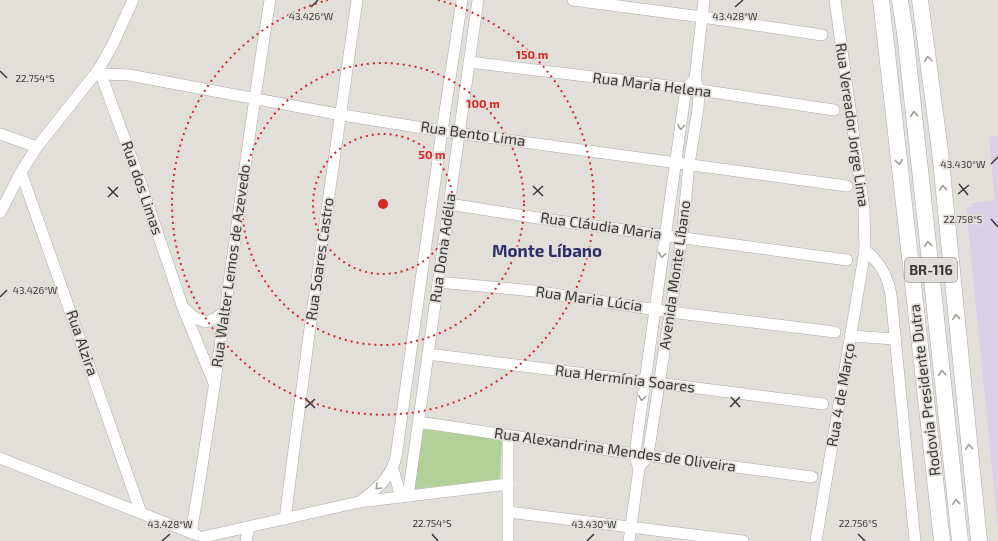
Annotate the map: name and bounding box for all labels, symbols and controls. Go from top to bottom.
text: 43.426°W [289,10,334,22]
text: 43.428°W [713,10,758,22]
street label: Rua Vereador Jorge Lima [833,42,873,208]
text: 150 m [516,47,548,61]
one-way arrow [924,56,933,62]
street label: Rua Maria Helena [592,68,713,100]
text: 22.754°S [15,72,55,84]
text: 100 m [466,96,500,110]
one-way arrow [910,111,919,117]
street label: Rua Bento Lima [419,117,527,149]
one-way arrow [676,123,685,130]
street label: Rua dos Limas [118,138,167,237]
text: 50 m [418,147,446,161]
text: 43.430°W [941,158,986,170]
one-way arrow [894,159,903,165]
street label: Rua Walter Lemos de Azevedo [207,163,253,368]
one-way arrow [939,185,948,191]
street label: Rua Dona Adélia [425,192,459,304]
street label: Rua Soares Castro [301,196,337,321]
centre of rings [376,197,390,211]
street label: Avenida Monte Líbano [655,199,693,351]
street label: Rua Cláudia Maria [539,208,663,242]
text: 22.758°S [944,213,983,225]
district label: Monte Líbano [492,240,602,260]
one-way arrow [924,241,933,247]
one-way arrow [658,252,667,258]
road number: BR-116 [905,258,957,282]
street label: Rua Maria Lúcia [535,282,644,314]
text: 43.426°W [13,284,58,296]
street label: Rodovia Presidente Dutra [905,303,943,477]
street label: Rua Alzira [63,307,103,378]
one-way arrow [951,314,960,320]
street label: Rua 4 de Março [822,342,859,448]
street label: Rua Hermínia Soares [554,360,696,396]
one-way arrow [938,370,947,376]
one-way arrow [638,395,647,401]
street label: Rua Alexandrina Mendes de Oliveira [493,423,737,475]
one-way arrow [964,443,973,450]
one-way arrow [375,482,383,490]
one-way arrow [951,499,960,505]
text: 22.754°S [412,517,452,529]
text: 22.756°S [839,517,878,529]
text: 43.428°W [148,518,193,530]
text: 43.430°W [572,518,617,530]

